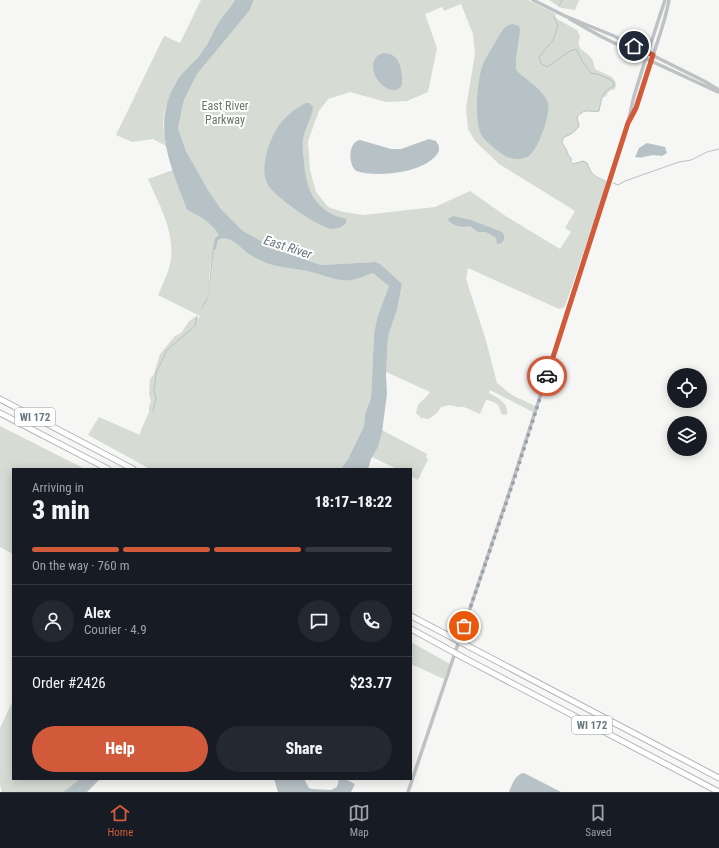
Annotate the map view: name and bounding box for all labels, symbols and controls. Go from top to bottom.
pin [617,29,651,63]
icon: home [623,35,645,57]
park label: East River Parkway [202,99,249,127]
water label: East River [262,232,315,262]
courier [527,356,567,396]
icon: car [536,365,558,387]
map controls [667,368,707,456]
button: locate [667,368,707,408]
road number: WI 172 [15,408,55,426]
button: layers [667,416,707,456]
text: Arriving in [32,480,84,495]
text: 18:17–18:22 [314,493,392,511]
text: 3 min [32,495,90,525]
text: On the way · 760 m [32,558,129,573]
button: person [32,600,74,642]
button: chat [298,600,340,642]
button: phone [350,600,392,642]
text: Alex [84,604,111,622]
pin [447,609,481,643]
icon: bag [453,615,475,637]
text: Courier · 4.9 [84,622,147,637]
text: Order #2426 [32,674,106,692]
text: $23.77 [350,674,392,692]
road number: WI 172 [572,716,612,734]
button: Help [32,726,208,772]
button: Share [216,726,392,772]
tab: Home [108,802,133,839]
tab: Map [348,802,370,839]
tab: Saved [585,802,611,839]

